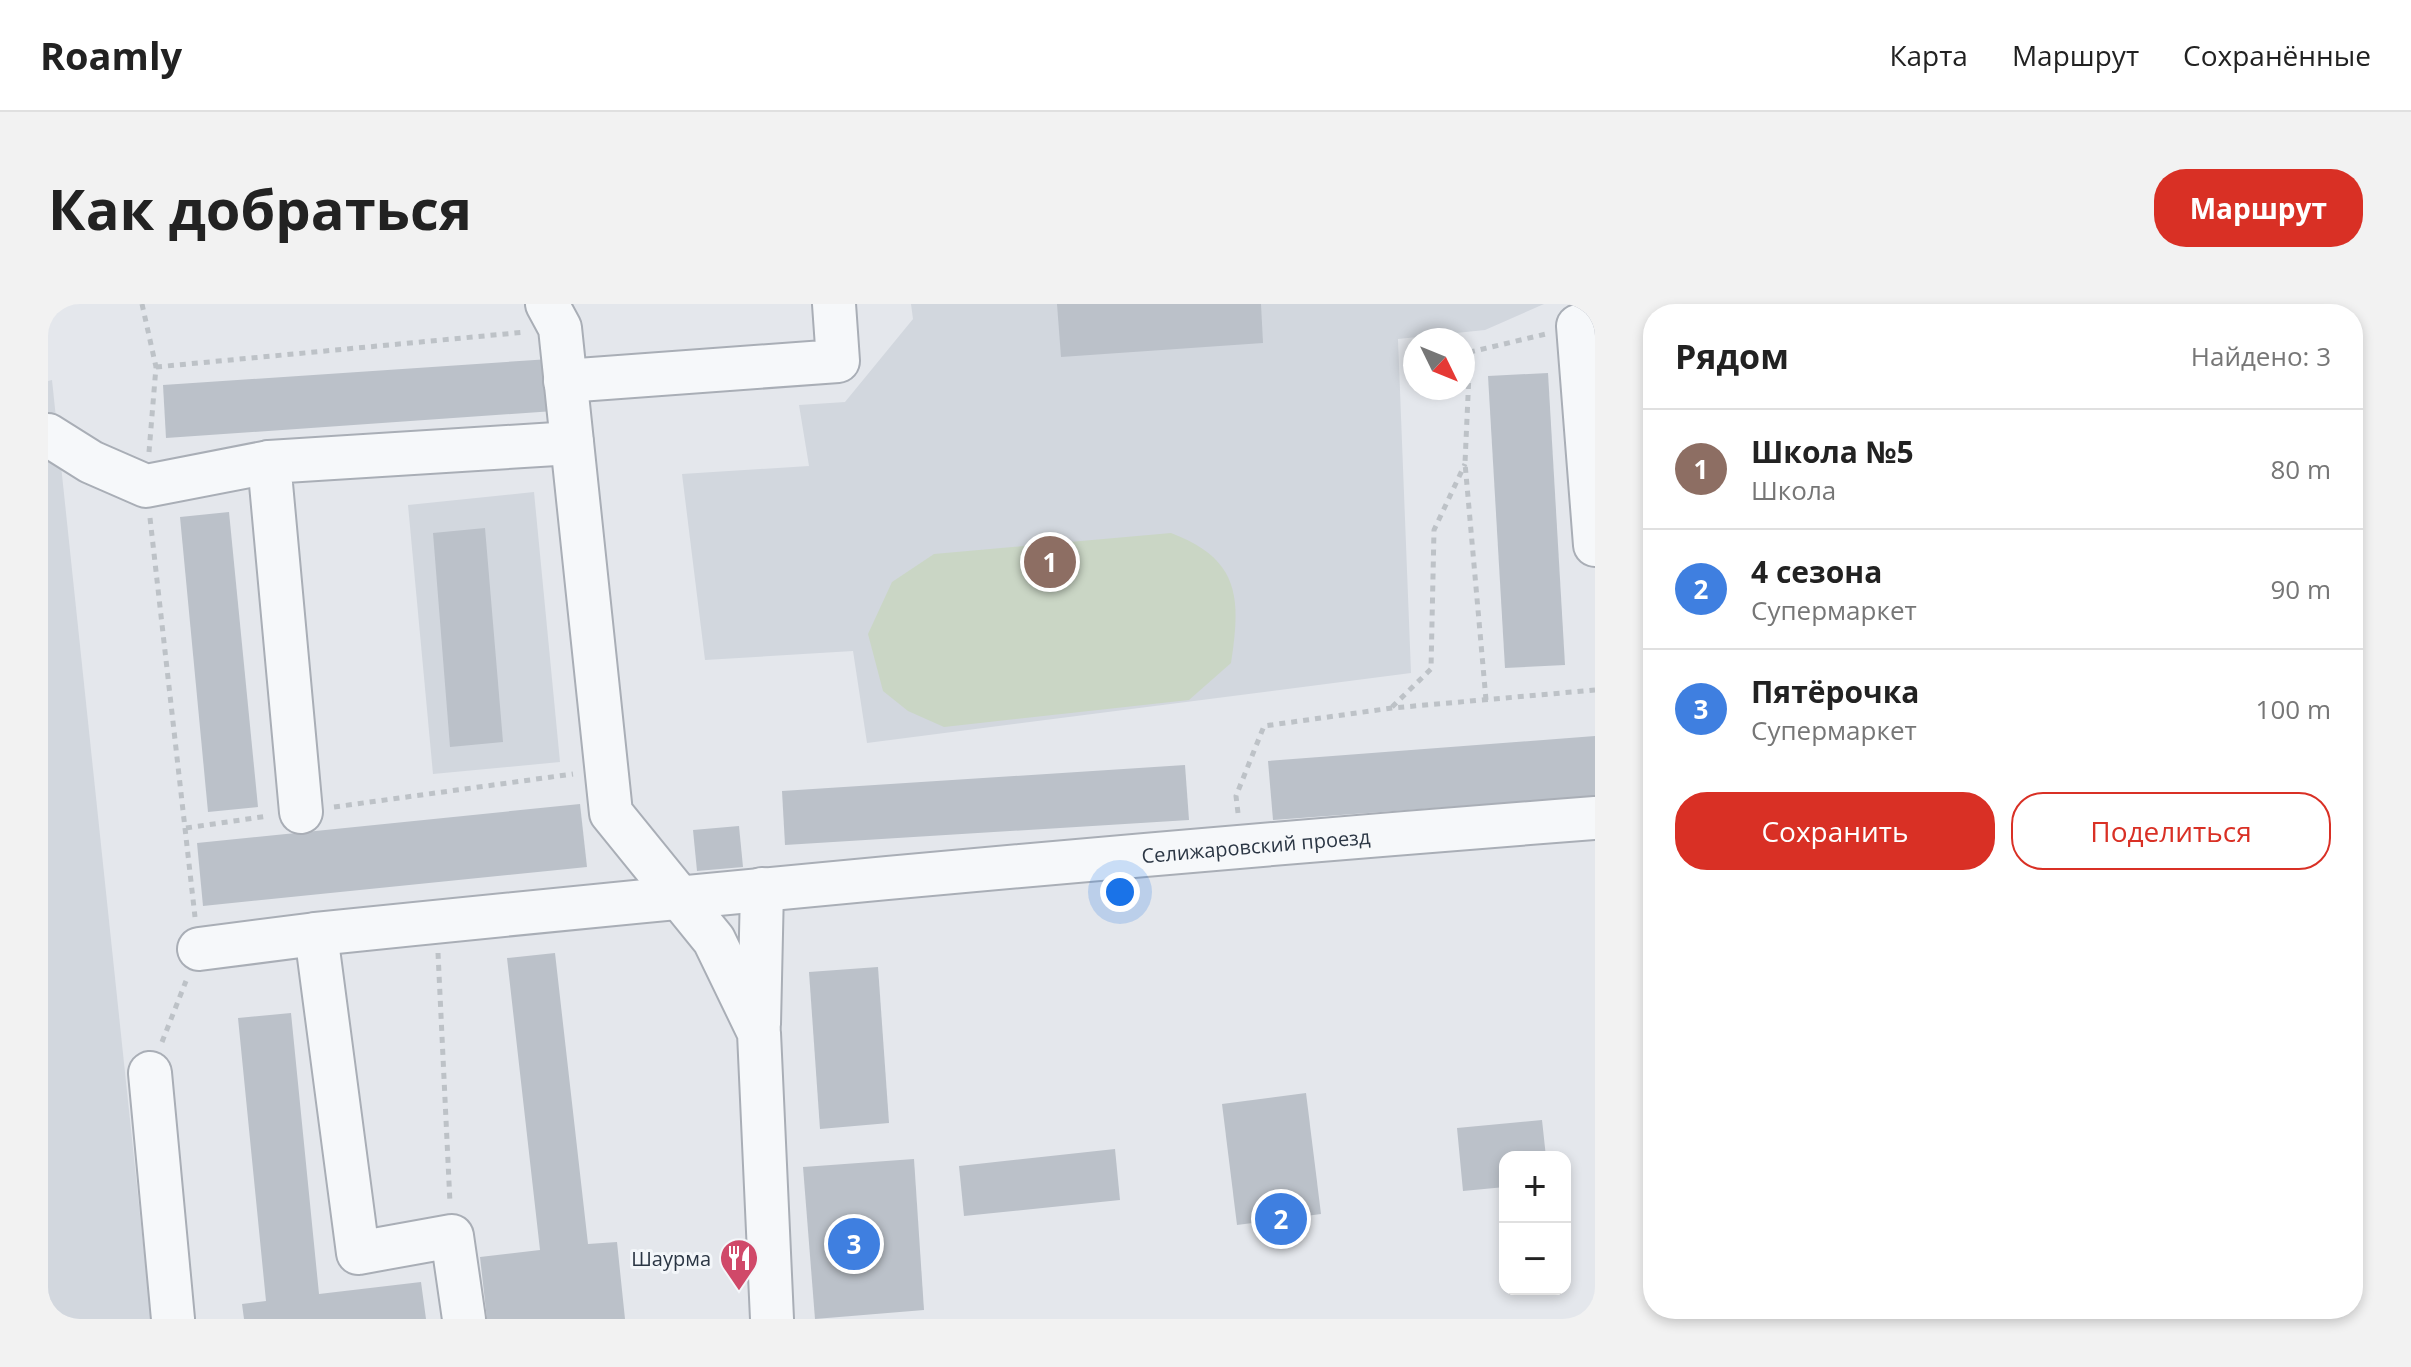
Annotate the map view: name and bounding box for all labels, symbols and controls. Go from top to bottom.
text: Roamly [40,29,182,81]
text: Карта [1889,36,1968,74]
text: Маршрут [2012,36,2139,74]
text: Сохранённые [2183,36,2371,74]
button: Маршрут [2154,169,2363,247]
text: Как добраться [48,170,472,246]
north arrow [1403,328,1475,400]
text: Рядом [1675,333,1789,379]
text: Найдено: 3 [2191,338,2331,374]
text: Школа №5 [1751,431,1914,472]
text: 1 [1694,451,1708,487]
text: 80 m [2270,451,2331,487]
text: Школа [1751,472,1836,508]
pin: 1 [1024,532,1076,592]
text: 4 сезона [1751,551,1882,592]
text: 2 [1694,571,1708,607]
text: 90 m [2270,571,2331,607]
text: Супермаркет [1751,592,1917,628]
text: Пятёрочка [1751,671,1919,712]
text: 3 [1694,691,1708,727]
text: 100 m [2256,691,2331,727]
text: Супермаркет [1751,712,1917,748]
button: Сохранить [1675,792,1995,870]
button: Поделиться [2011,792,2331,870]
street label: Селижаровский проезд [1140,822,1372,869]
your location [1100,872,1140,912]
map controls [1499,1151,1571,1295]
button: + [1499,1151,1571,1223]
pin: 2 [1255,1189,1307,1249]
pin: 3 [828,1214,880,1274]
button: − [1499,1223,1571,1295]
restaurant icon: Шаурма [718,1237,760,1292]
place label: Шаурма [631,1245,711,1272]

